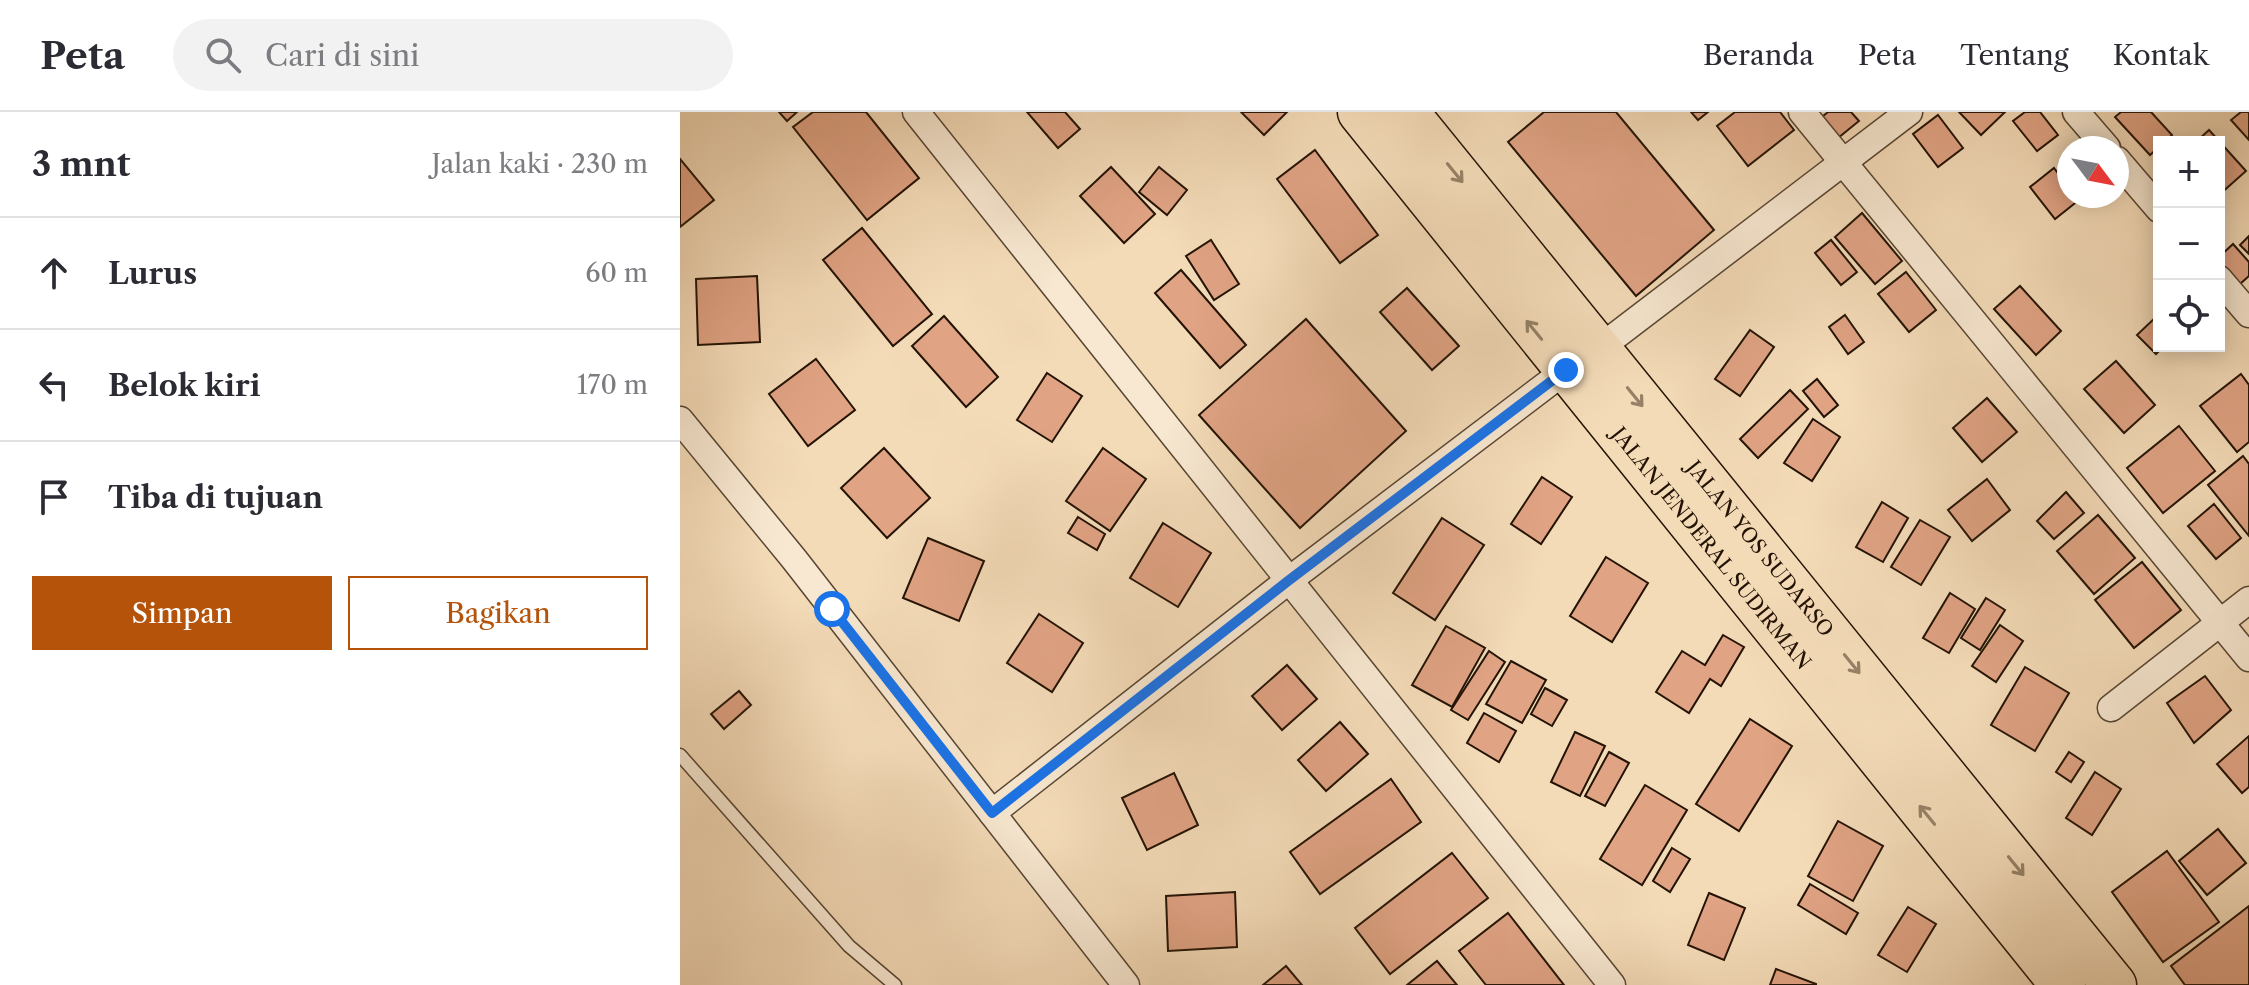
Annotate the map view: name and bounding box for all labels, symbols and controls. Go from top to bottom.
search box [173,19,733,91]
text: Peta [40,32,125,79]
icon: search [201,33,245,77]
text: Cari di sini [265,37,419,74]
text: Beranda [1703,38,1814,72]
text: Peta [1858,38,1916,72]
text: Tentang [1960,38,2069,72]
text: Kontak [2113,38,2209,72]
north arrow [2057,136,2129,208]
map controls [2153,136,2225,352]
button: + [2153,136,2225,208]
text: 3 mnt [32,143,130,185]
text: Jalan kaki · 230 m [432,148,648,180]
one-way arrow [1446,162,1463,183]
button: − [2153,208,2225,280]
icon: ahead [32,251,76,295]
text: Lurus [108,255,197,292]
text: 60 m [585,257,648,289]
button: locate [2153,280,2225,352]
one-way arrow [1525,320,1543,341]
route end [1548,352,1584,388]
icon: left [32,363,76,407]
text: Belok kiri [108,367,260,404]
text: 170 m [577,369,648,401]
one-way arrow [1626,386,1644,407]
street label: JALAN JENDERAL SUDIRMAN [1605,420,1816,674]
street label: JALAN YOS SUDARSO [1680,453,1838,641]
icon: arrive [32,475,76,519]
text: Tiba di tujuan [108,479,323,516]
button: Simpan [32,576,332,650]
button: Bagikan [348,576,648,650]
route start [814,591,850,627]
one-way arrow [1844,653,1861,674]
one-way arrow [1918,805,1935,826]
one-way arrow [2007,855,2025,876]

